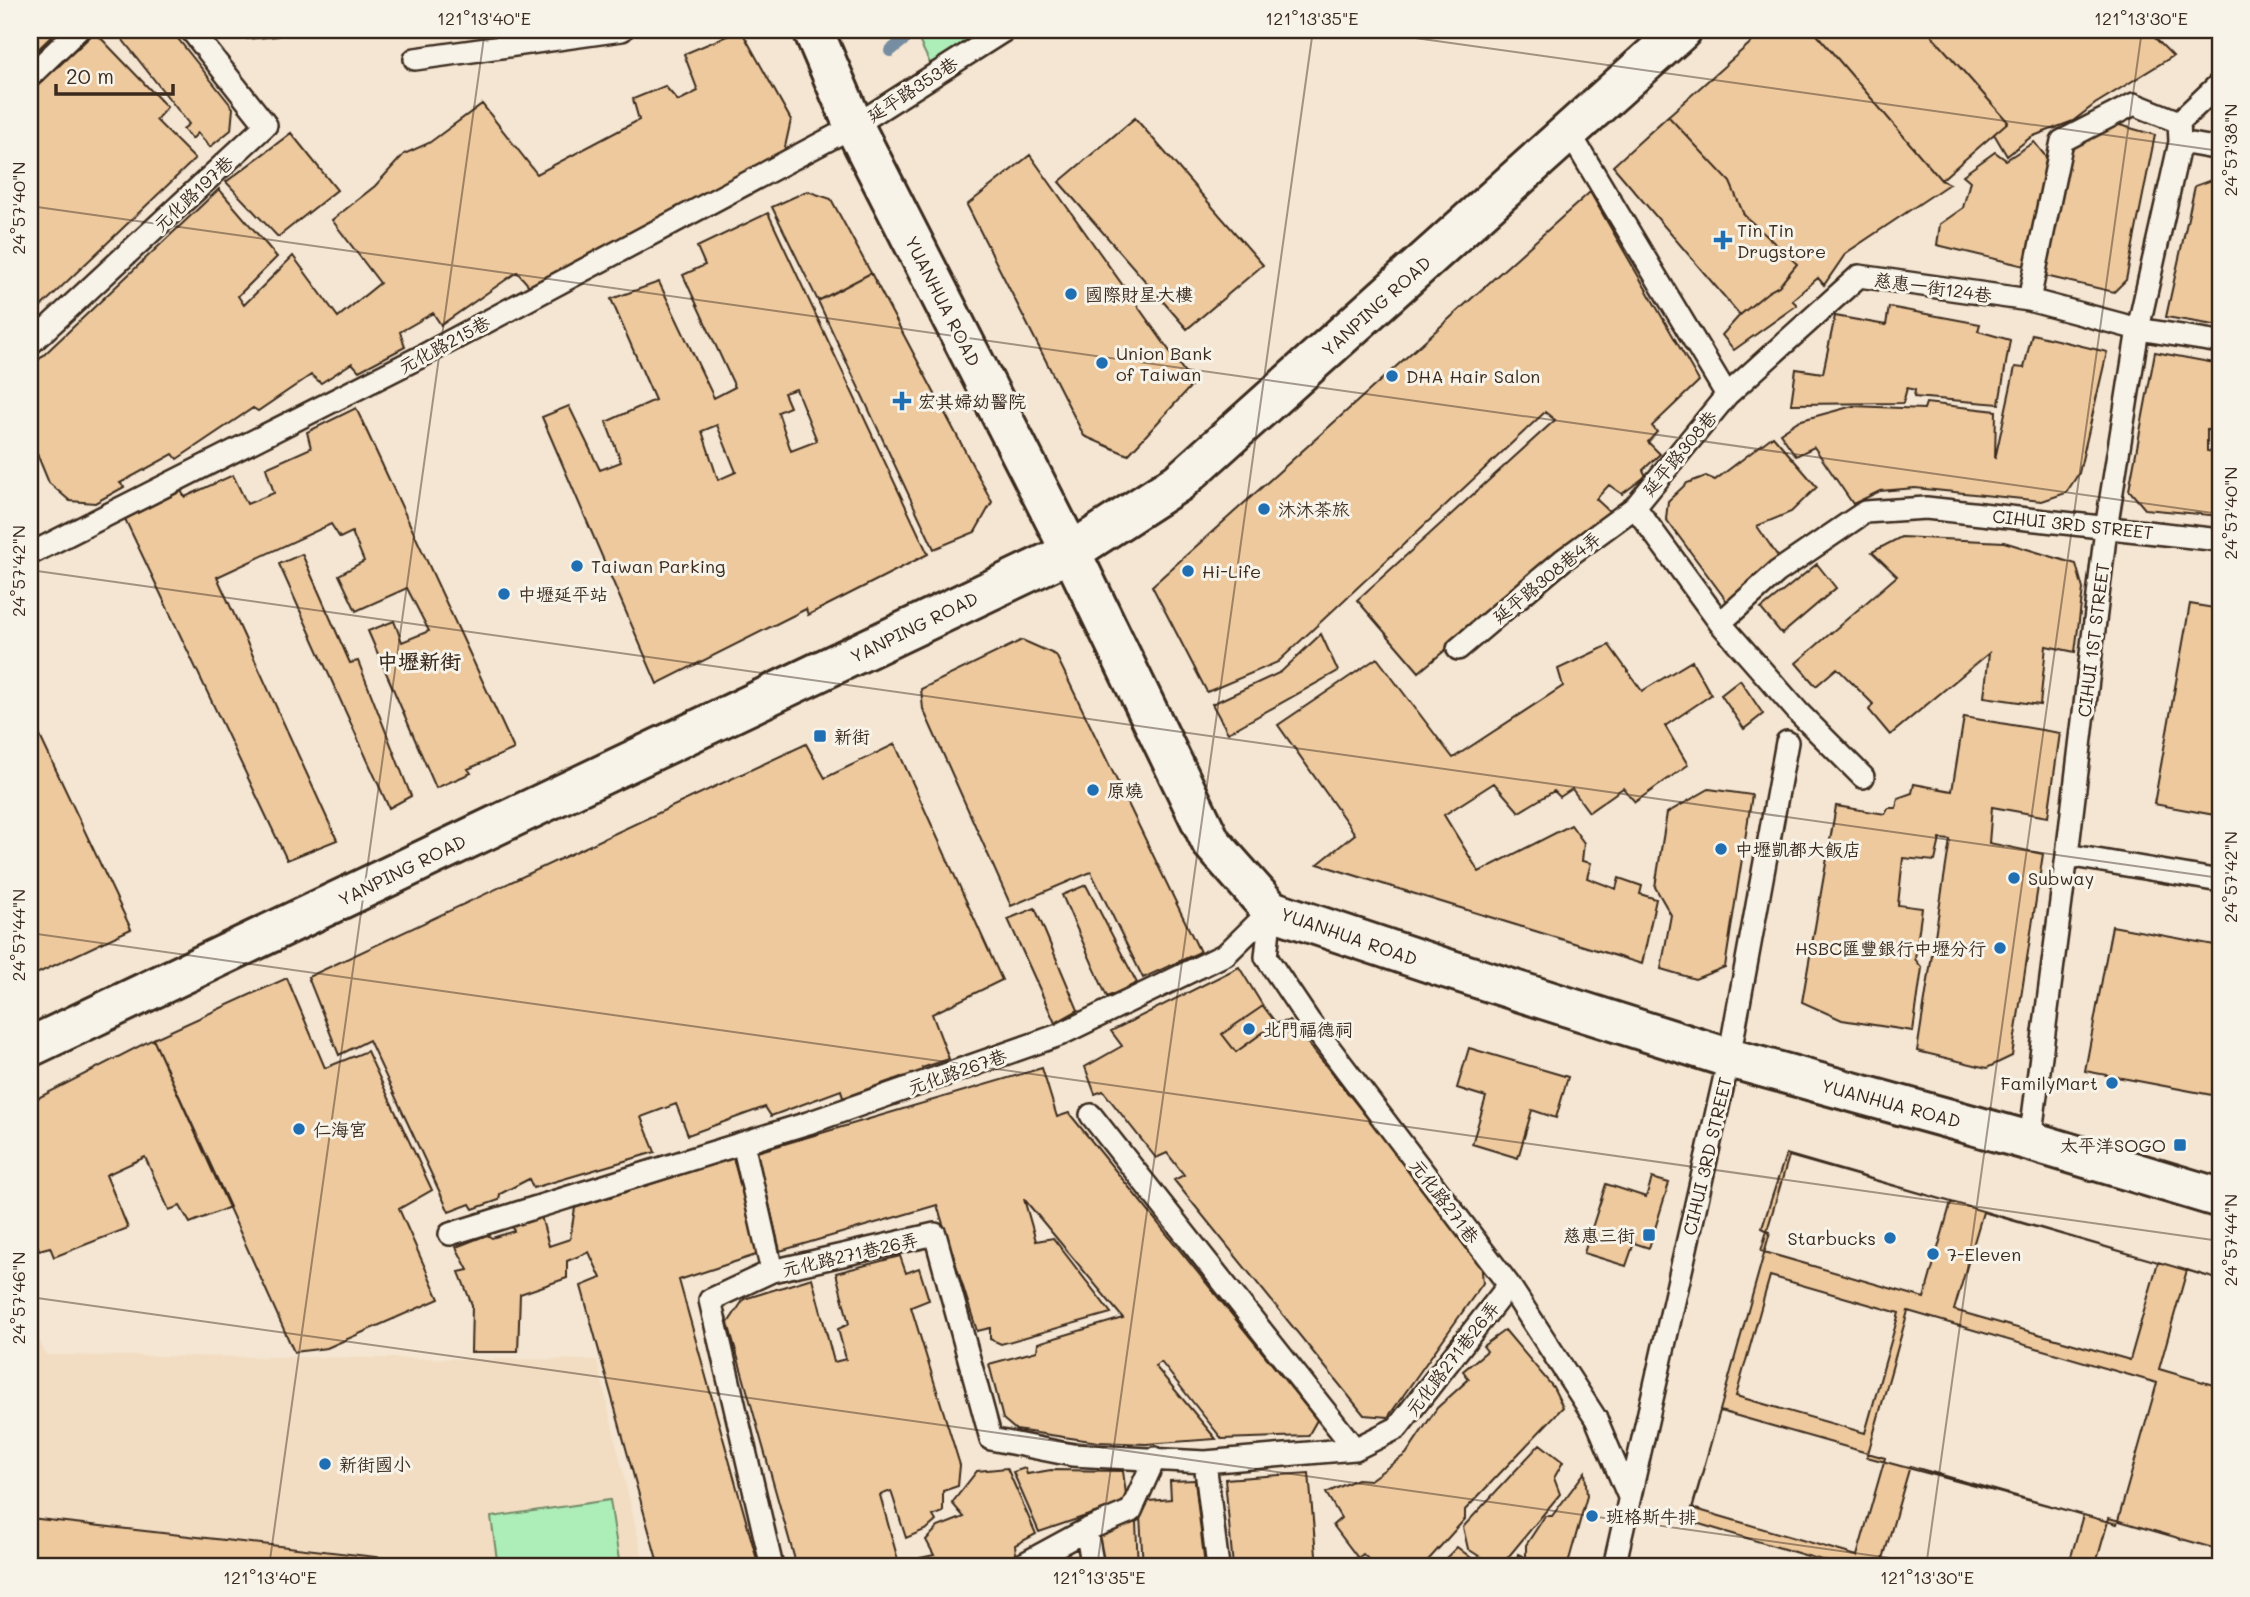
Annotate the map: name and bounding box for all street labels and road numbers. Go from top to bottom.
street label: 延平路353巷 [862,51,962,127]
street label: 元化路197巷 [148,150,238,236]
street label: YUANHUA ROAD [900,232,986,370]
street label: YANPING ROAD [1316,250,1436,362]
street label: 慈惠一街124巷 [1873,267,1993,307]
street label: 元化路215巷 [394,310,494,378]
street label: 延平路308巷 [1636,405,1722,501]
street label: CIHUI 3RD STREET [1991,504,2155,544]
street label: 延平路308巷4弄 [1487,526,1605,628]
street label: CIHUI 1ST STREET [2072,561,2114,719]
street label: YANPING ROAD [846,586,982,668]
street label: YANPING ROAD [334,829,470,911]
street label: YUANHUA ROAD [1277,901,1421,971]
street label: 元化路267巷 [904,1043,1010,1099]
street label: YUANHUA ROAD [1819,1073,1963,1133]
street label: CIHUI 3RD STREET [1677,1074,1737,1238]
street label: 元化路271巷 [1405,1154,1485,1248]
street label: 元化路271巷26弄 [780,1227,920,1281]
street label: 元化路271巷26弄 [1400,1296,1504,1420]

